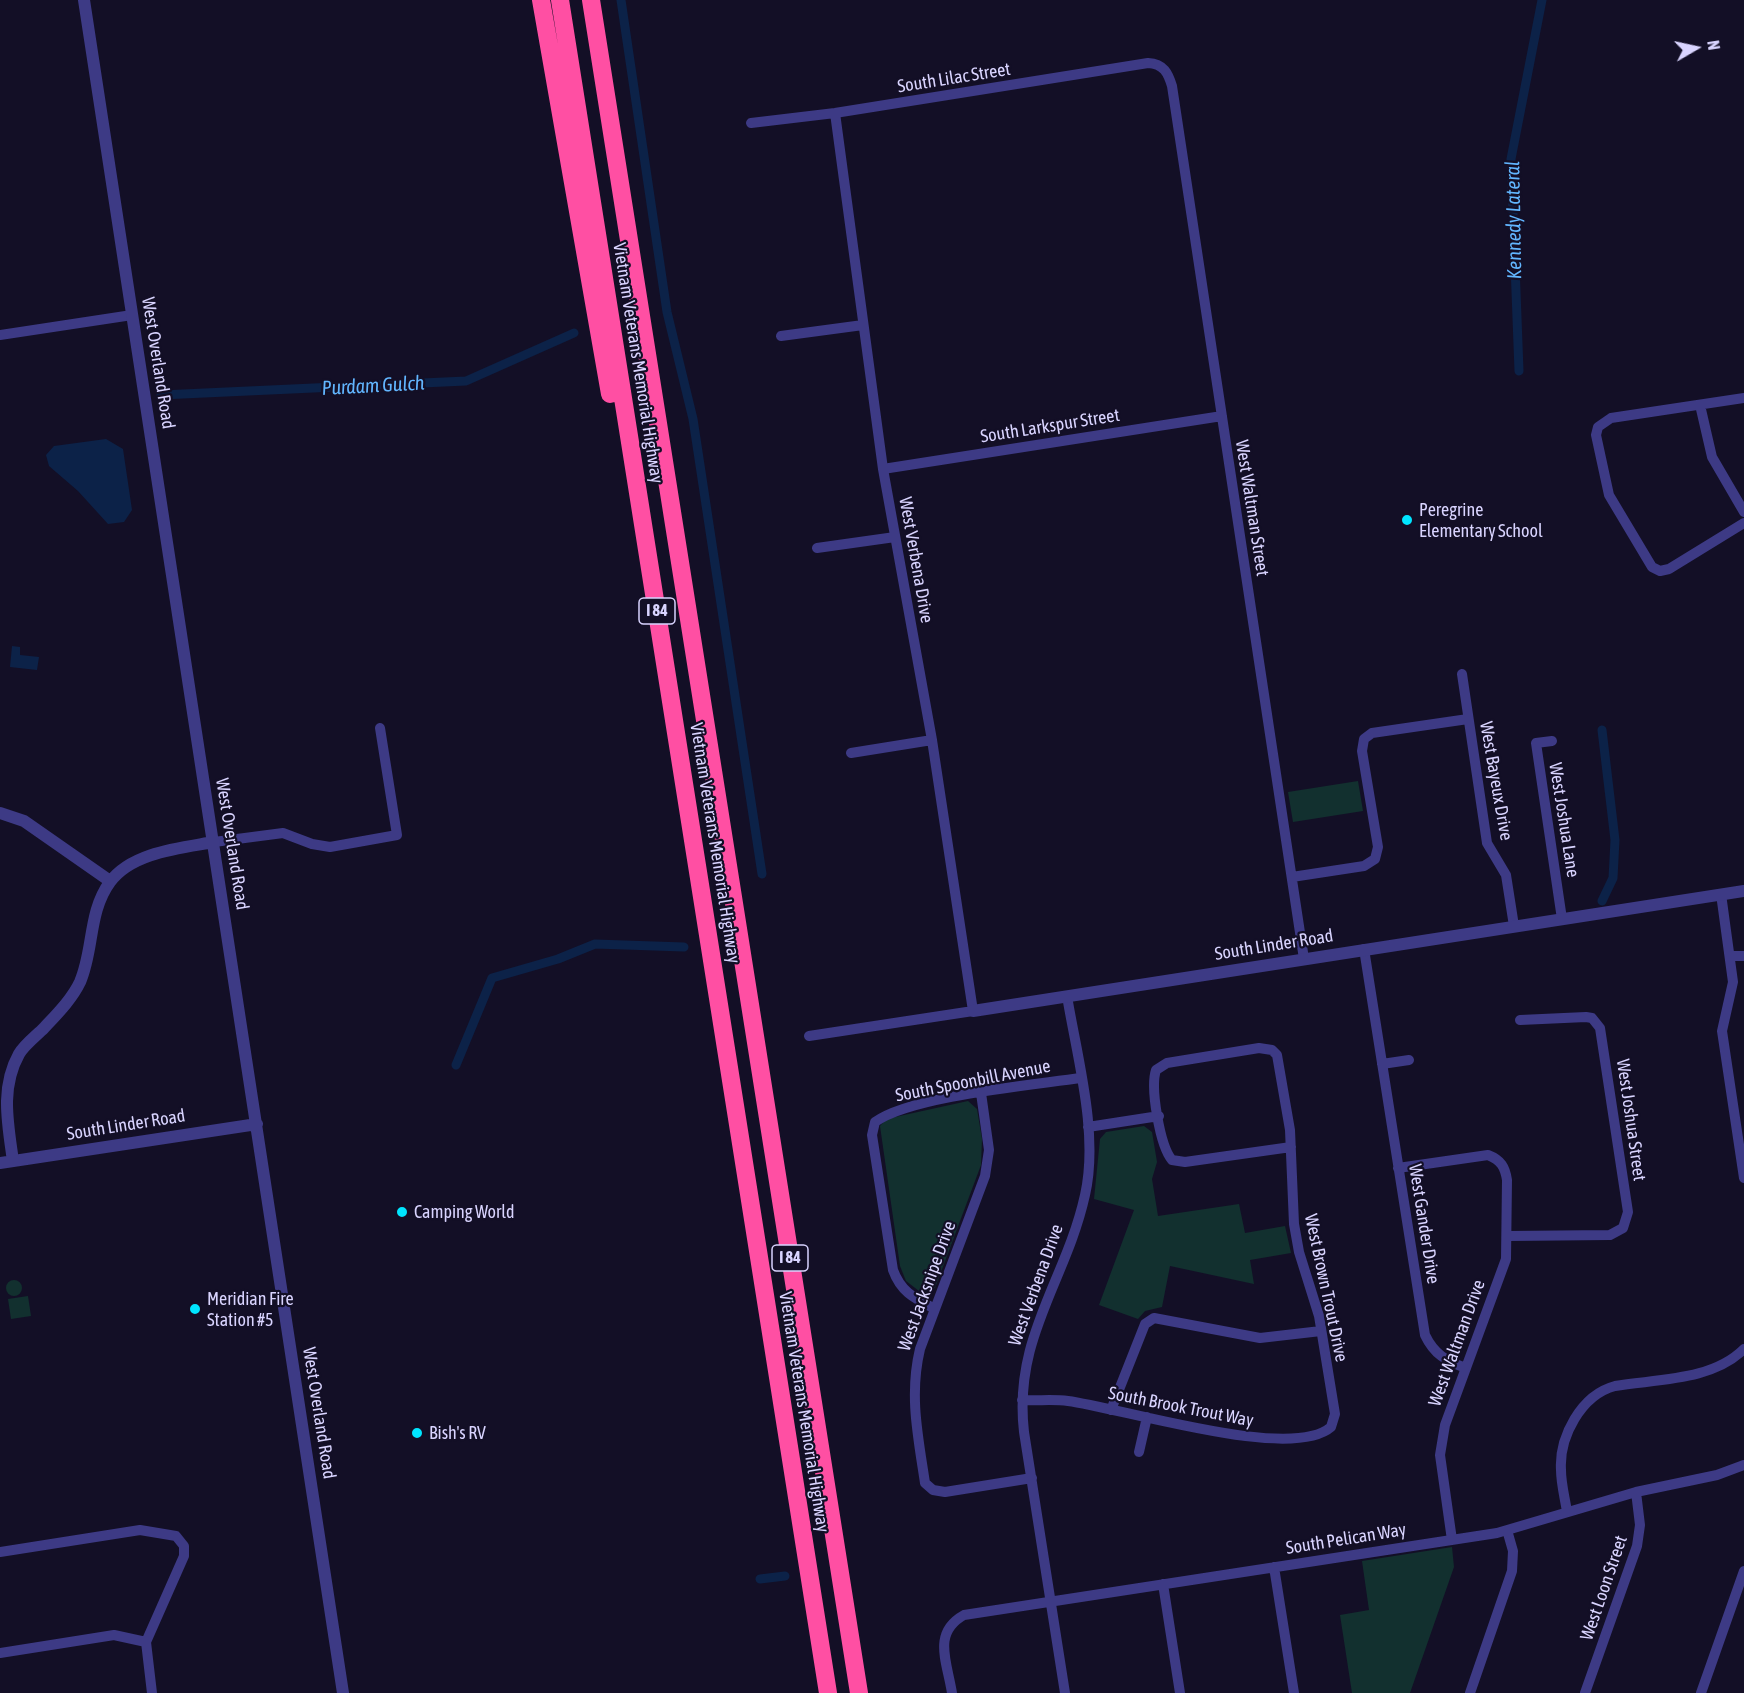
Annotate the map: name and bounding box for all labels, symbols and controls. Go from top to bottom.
north arrow [1666,18,1726,78]
text: N [1704,39,1723,51]
street label: South Lilac Street [896,58,1012,98]
water label: Kennedy Lateral [1501,160,1527,280]
street label: Vietnam Veterans Memorial Highway [608,241,668,485]
street label: West Overland Road [137,296,179,430]
water label: Purdam Gulch [321,371,425,401]
street label: South Larkspur Street [979,404,1121,448]
street label: West Waltman Street [1231,438,1273,578]
street label: West Verbena Drive [894,495,938,625]
place label: Peregrine Elementary School [1419,499,1543,542]
marker: Peregrine Elementary School [1400,513,1414,527]
road number: I 84 [639,598,675,624]
street label: West Bayeux Drive [1475,720,1517,842]
street label: Vietnam Veterans Memorial Highway [685,721,745,965]
street label: West Joshua Lane [1544,761,1584,879]
street label: West Overland Road [211,777,253,911]
street label: South Linder Road [1213,925,1335,965]
street label: South Spoonbill Avenue [894,1055,1052,1107]
street label: West Joshua Street [1612,1058,1650,1182]
street label: South Linder Road [65,1105,187,1145]
street label: West Gander Drive [1404,1163,1444,1285]
place label: Camping World [414,1201,514,1223]
marker: Camping World [395,1205,409,1219]
street label: West Brown Trout Drive [1300,1212,1352,1364]
street label: West Jacksnipe Drive [893,1218,961,1354]
street label: West Verbena Drive [1004,1221,1068,1349]
road number: I 84 [772,1245,808,1271]
street label: West Waltman Drive [1424,1277,1490,1409]
place label: Meridian Fire Station #5 [207,1288,294,1330]
street label: Vietnam Veterans Memorial Highway [774,1290,834,1534]
marker: Meridian Fire Station #5 [188,1302,202,1316]
street label: West Overland Road [298,1346,340,1480]
street label: South Brook Trout Way [1107,1382,1255,1432]
place label: Bish's RV [429,1422,486,1444]
marker: Bish's RV [410,1426,424,1440]
street label: South Pelican Way [1284,1519,1408,1559]
street label: West Loon Street [1576,1533,1632,1643]

